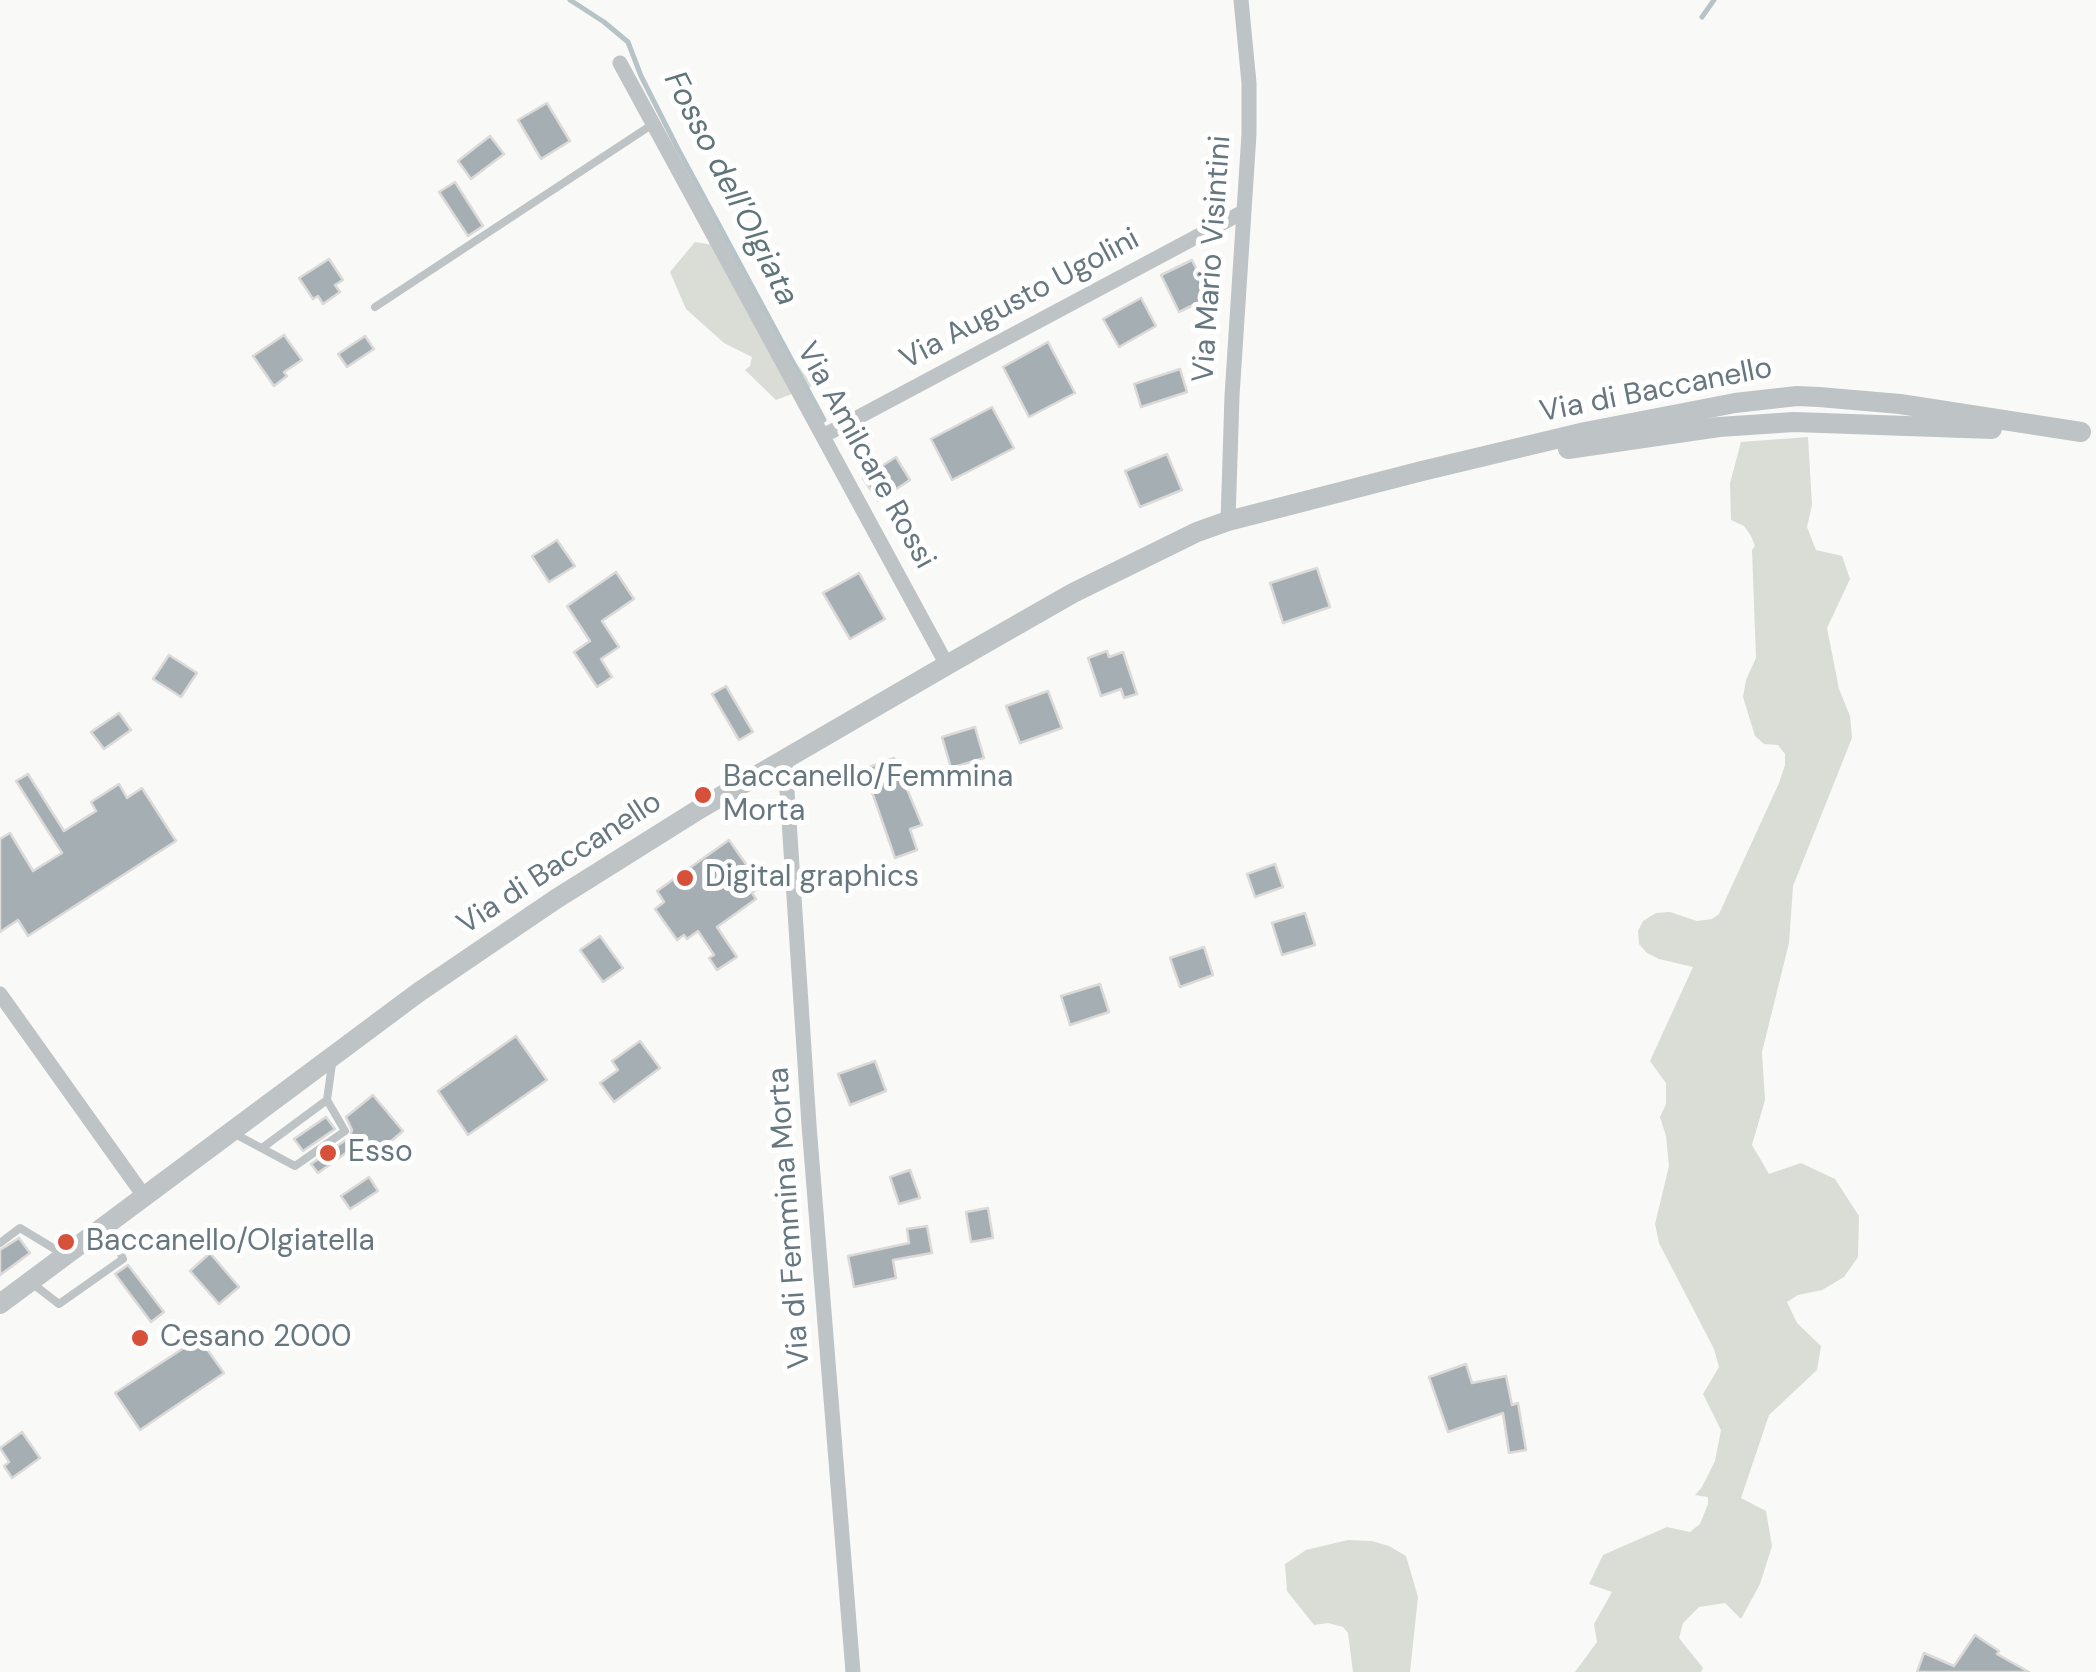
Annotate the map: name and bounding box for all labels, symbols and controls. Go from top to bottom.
water label: Fosso dell'Olgiata [654,65,806,313]
street label: Via Mario Visintini [1186,134,1240,384]
street label: Via Augusto Ugolini [894,222,1146,378]
street label: Via Amilcare Rossi [788,337,942,575]
street label: Via di Baccanello [1537,351,1775,431]
place label: Baccanello/Femmina Morta [723,760,1013,830]
marker: Baccanello/Femmina Morta [692,784,714,806]
street label: Via di Baccanello [451,785,669,943]
place label: Digital graphics [705,860,919,896]
marker: Digital graphics [674,867,696,889]
street label: Via di Femmina Morta [761,1066,819,1370]
place label: Esso [348,1135,413,1171]
marker: Esso [317,1142,339,1164]
place label: Baccanello/Olgiatella [86,1224,375,1260]
marker: Baccanello/Olgiatella [55,1231,77,1253]
place label: Cesano 2000 [160,1320,351,1356]
marker: Cesano 2000 [129,1327,151,1349]

